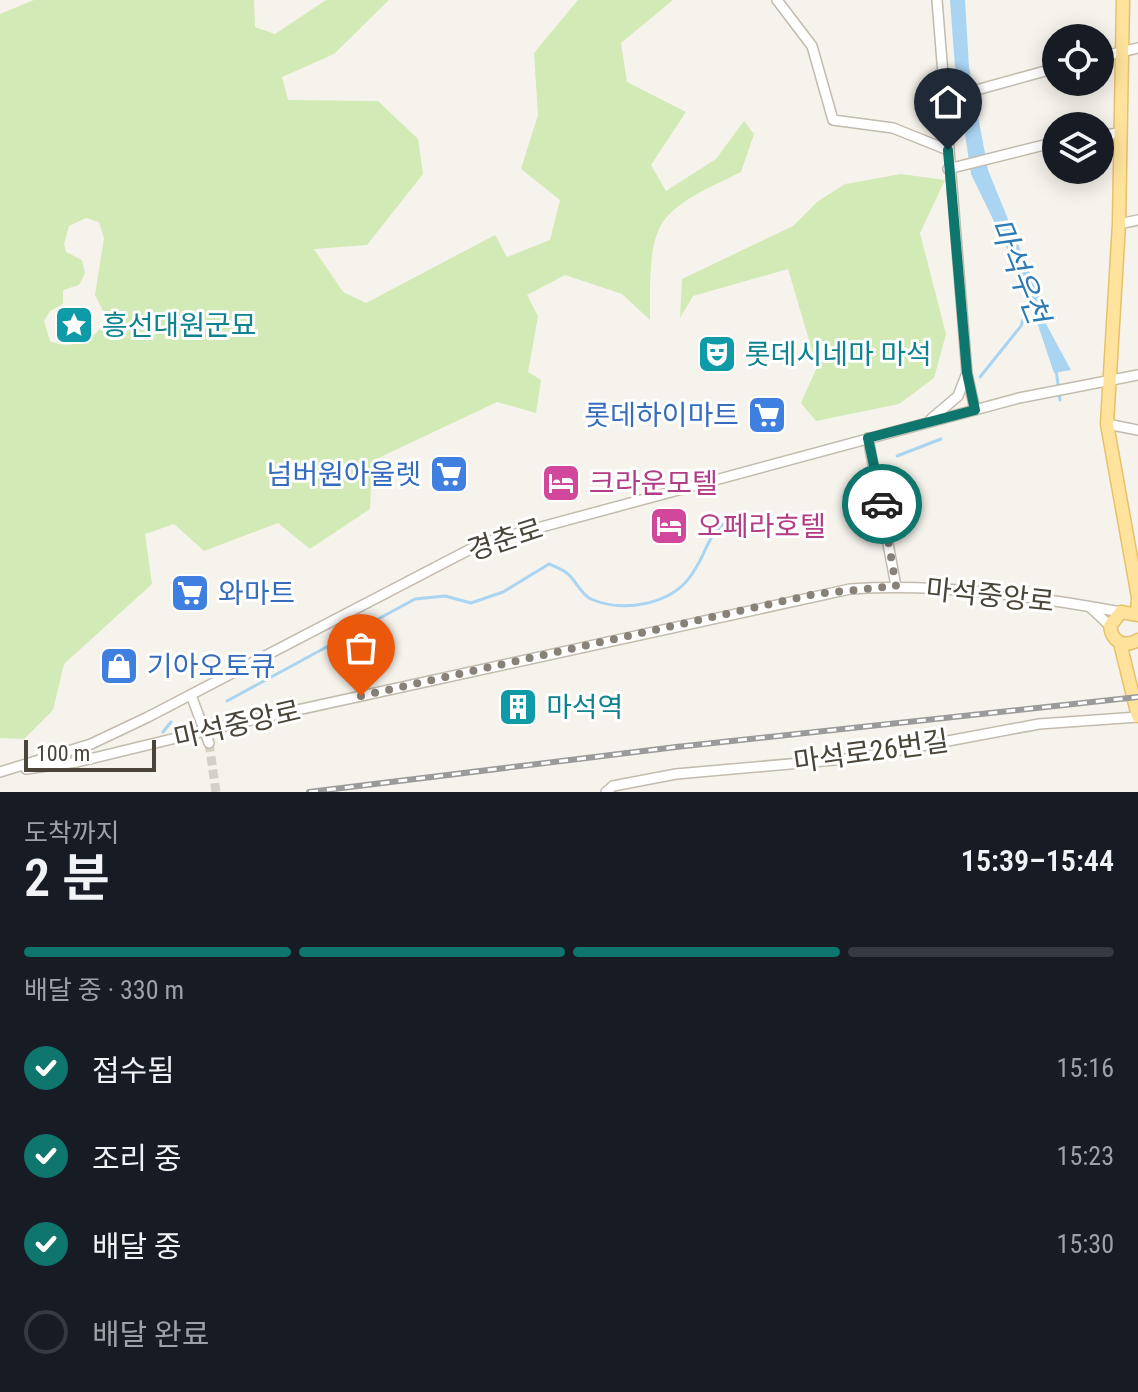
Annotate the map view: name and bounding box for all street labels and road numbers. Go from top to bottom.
street label: 경춘로 [463,512,547,567]
street label: 마석중앙로 [924,572,1056,619]
street label: 마석중앙로 [171,694,304,755]
street label: 마석로26번길 [791,724,951,779]

